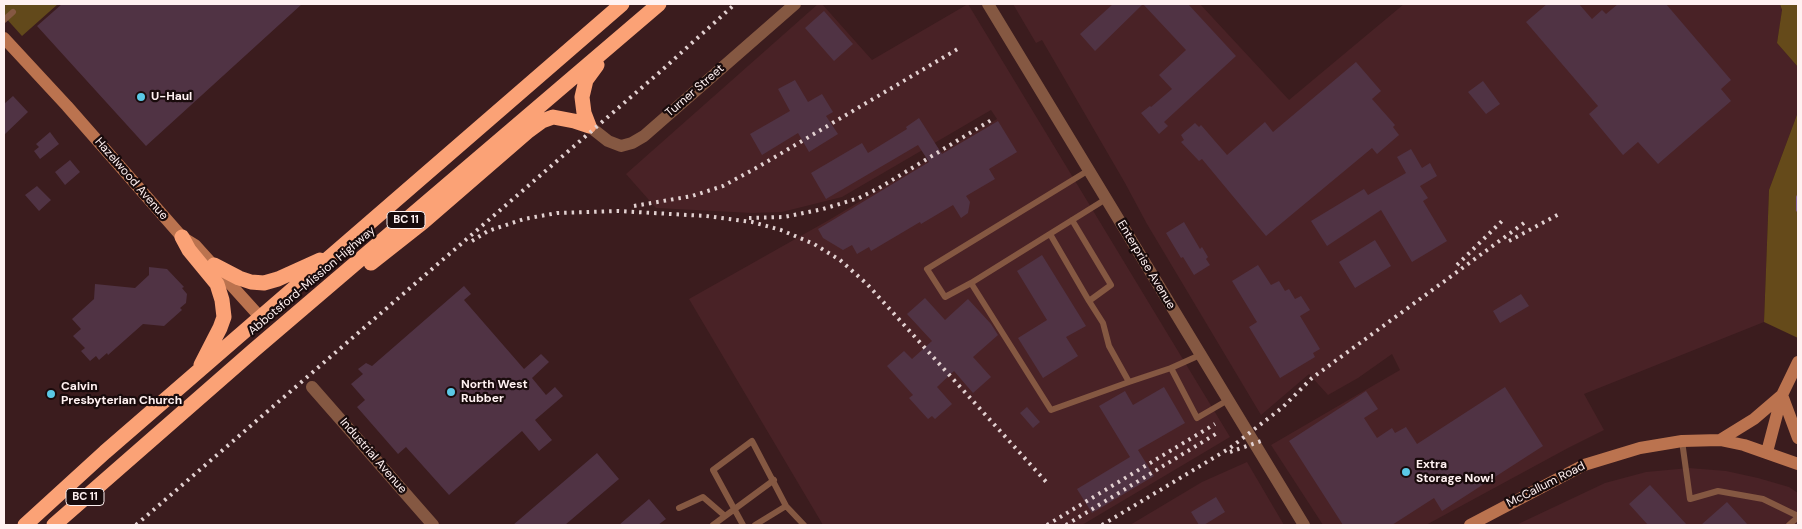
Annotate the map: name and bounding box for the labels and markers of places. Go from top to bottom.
place label: U-Haul [151,90,192,104]
marker: U-Haul [135,91,147,103]
place label: North West Rubber [461,378,528,406]
place label: Calvin Presbyterian Church [61,380,182,408]
marker: North West Rubber [445,386,457,398]
marker: Calvin Presbyterian Church [45,388,57,400]
place label: Extra Storage Now! [1416,458,1494,486]
marker: Extra Storage Now! [1400,466,1412,478]

